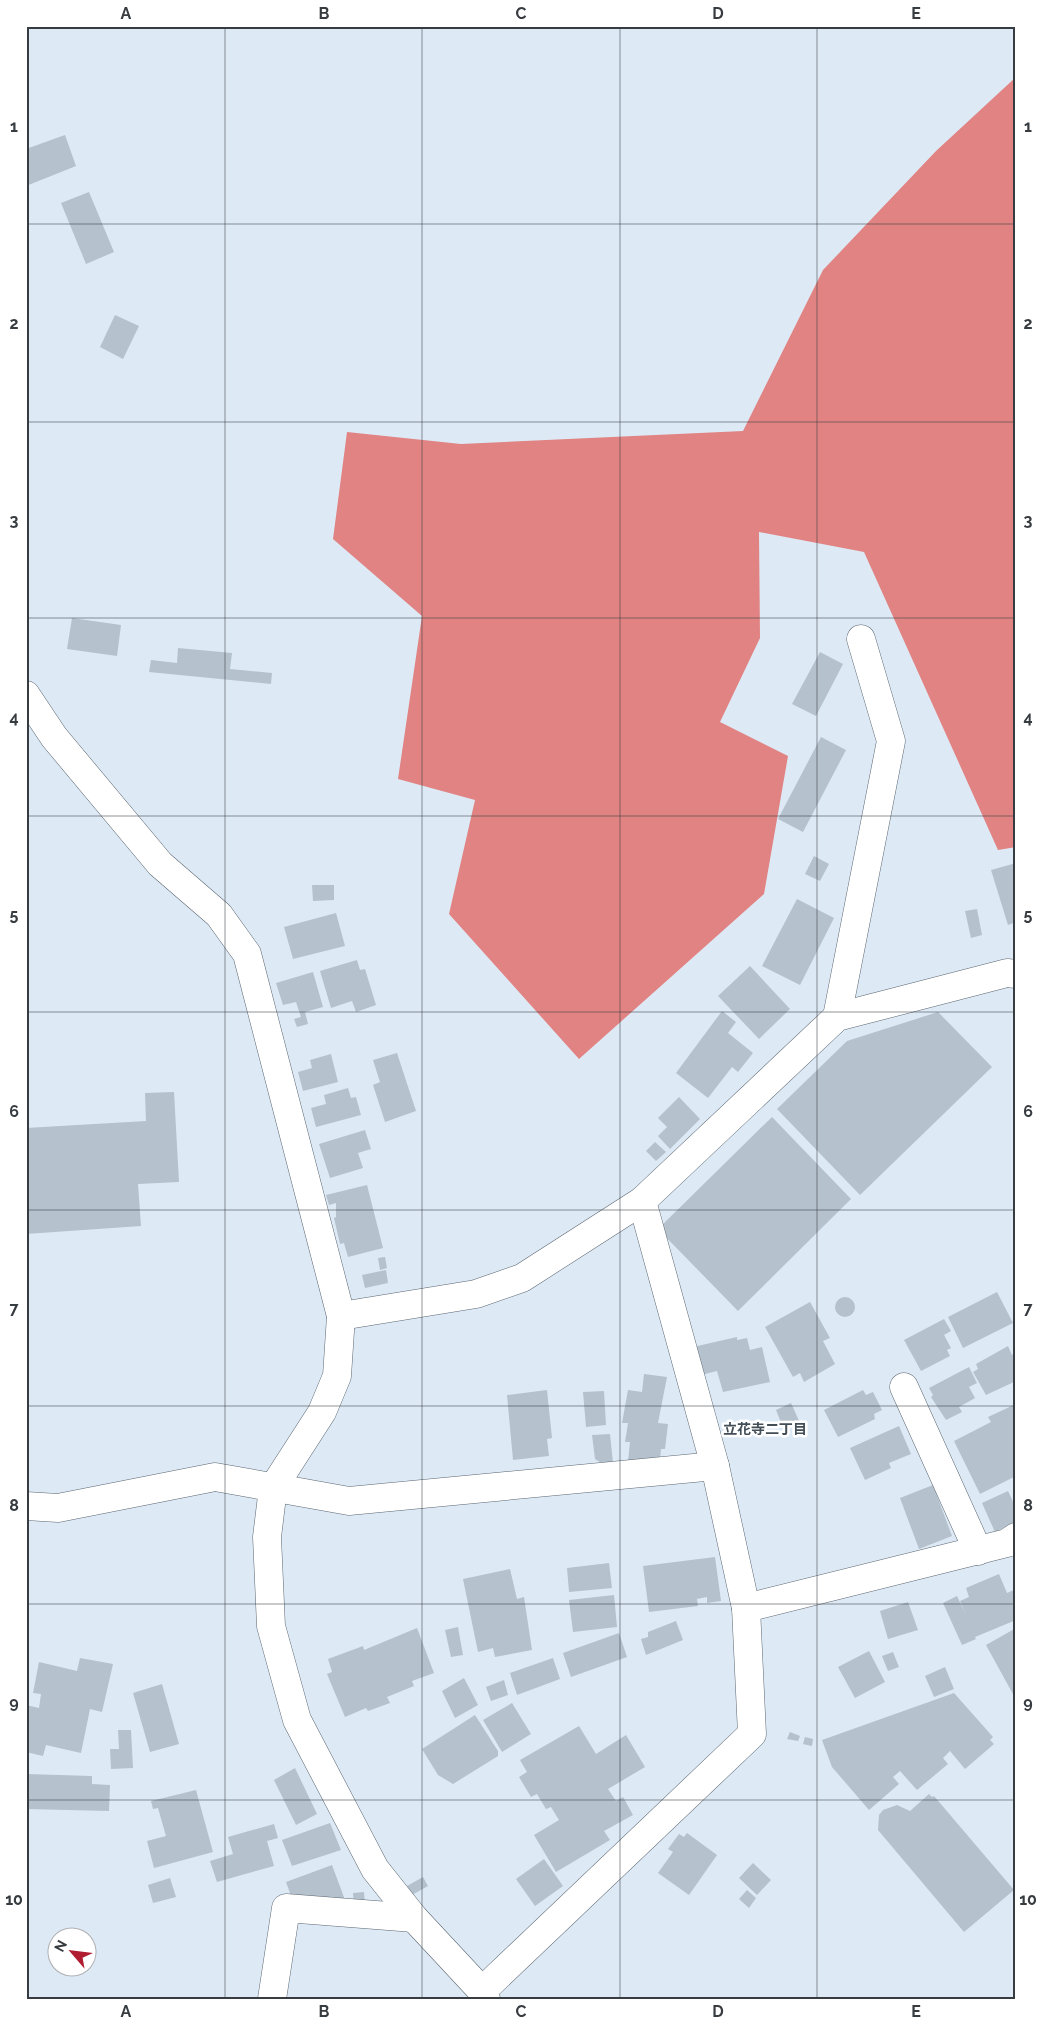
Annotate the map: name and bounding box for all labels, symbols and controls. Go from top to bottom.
text: A [121,4,132,23]
text: B [319,4,330,23]
text: C [516,4,527,23]
text: D [712,4,724,23]
text: E [911,4,921,23]
text: 1 [10,117,18,136]
text: 1 [1024,117,1032,136]
text: 2 [9,314,19,333]
text: 2 [1023,314,1033,333]
text: 3 [10,511,19,530]
text: 3 [1024,511,1033,530]
text: 4 [9,708,19,727]
text: 4 [1023,708,1033,727]
text: 5 [10,905,19,924]
text: 5 [1024,905,1033,924]
text: 6 [9,1102,19,1121]
text: 6 [1023,1102,1033,1121]
text: 7 [10,1299,19,1318]
text: 7 [1024,1299,1033,1318]
district label: 立花寺二丁目 [723,1421,807,1437]
text: 8 [9,1496,19,1515]
text: 8 [1023,1496,1033,1515]
text: 9 [9,1693,19,1712]
text: 9 [1023,1693,1033,1712]
text: 10 [5,1890,23,1909]
text: 10 [1019,1890,1037,1909]
north arrow [48,1928,98,1978]
text: N [51,1937,70,1954]
text: A [121,2002,132,2021]
text: B [319,2002,330,2021]
text: C [516,2002,527,2021]
text: D [712,2002,724,2021]
text: E [911,2002,921,2021]

